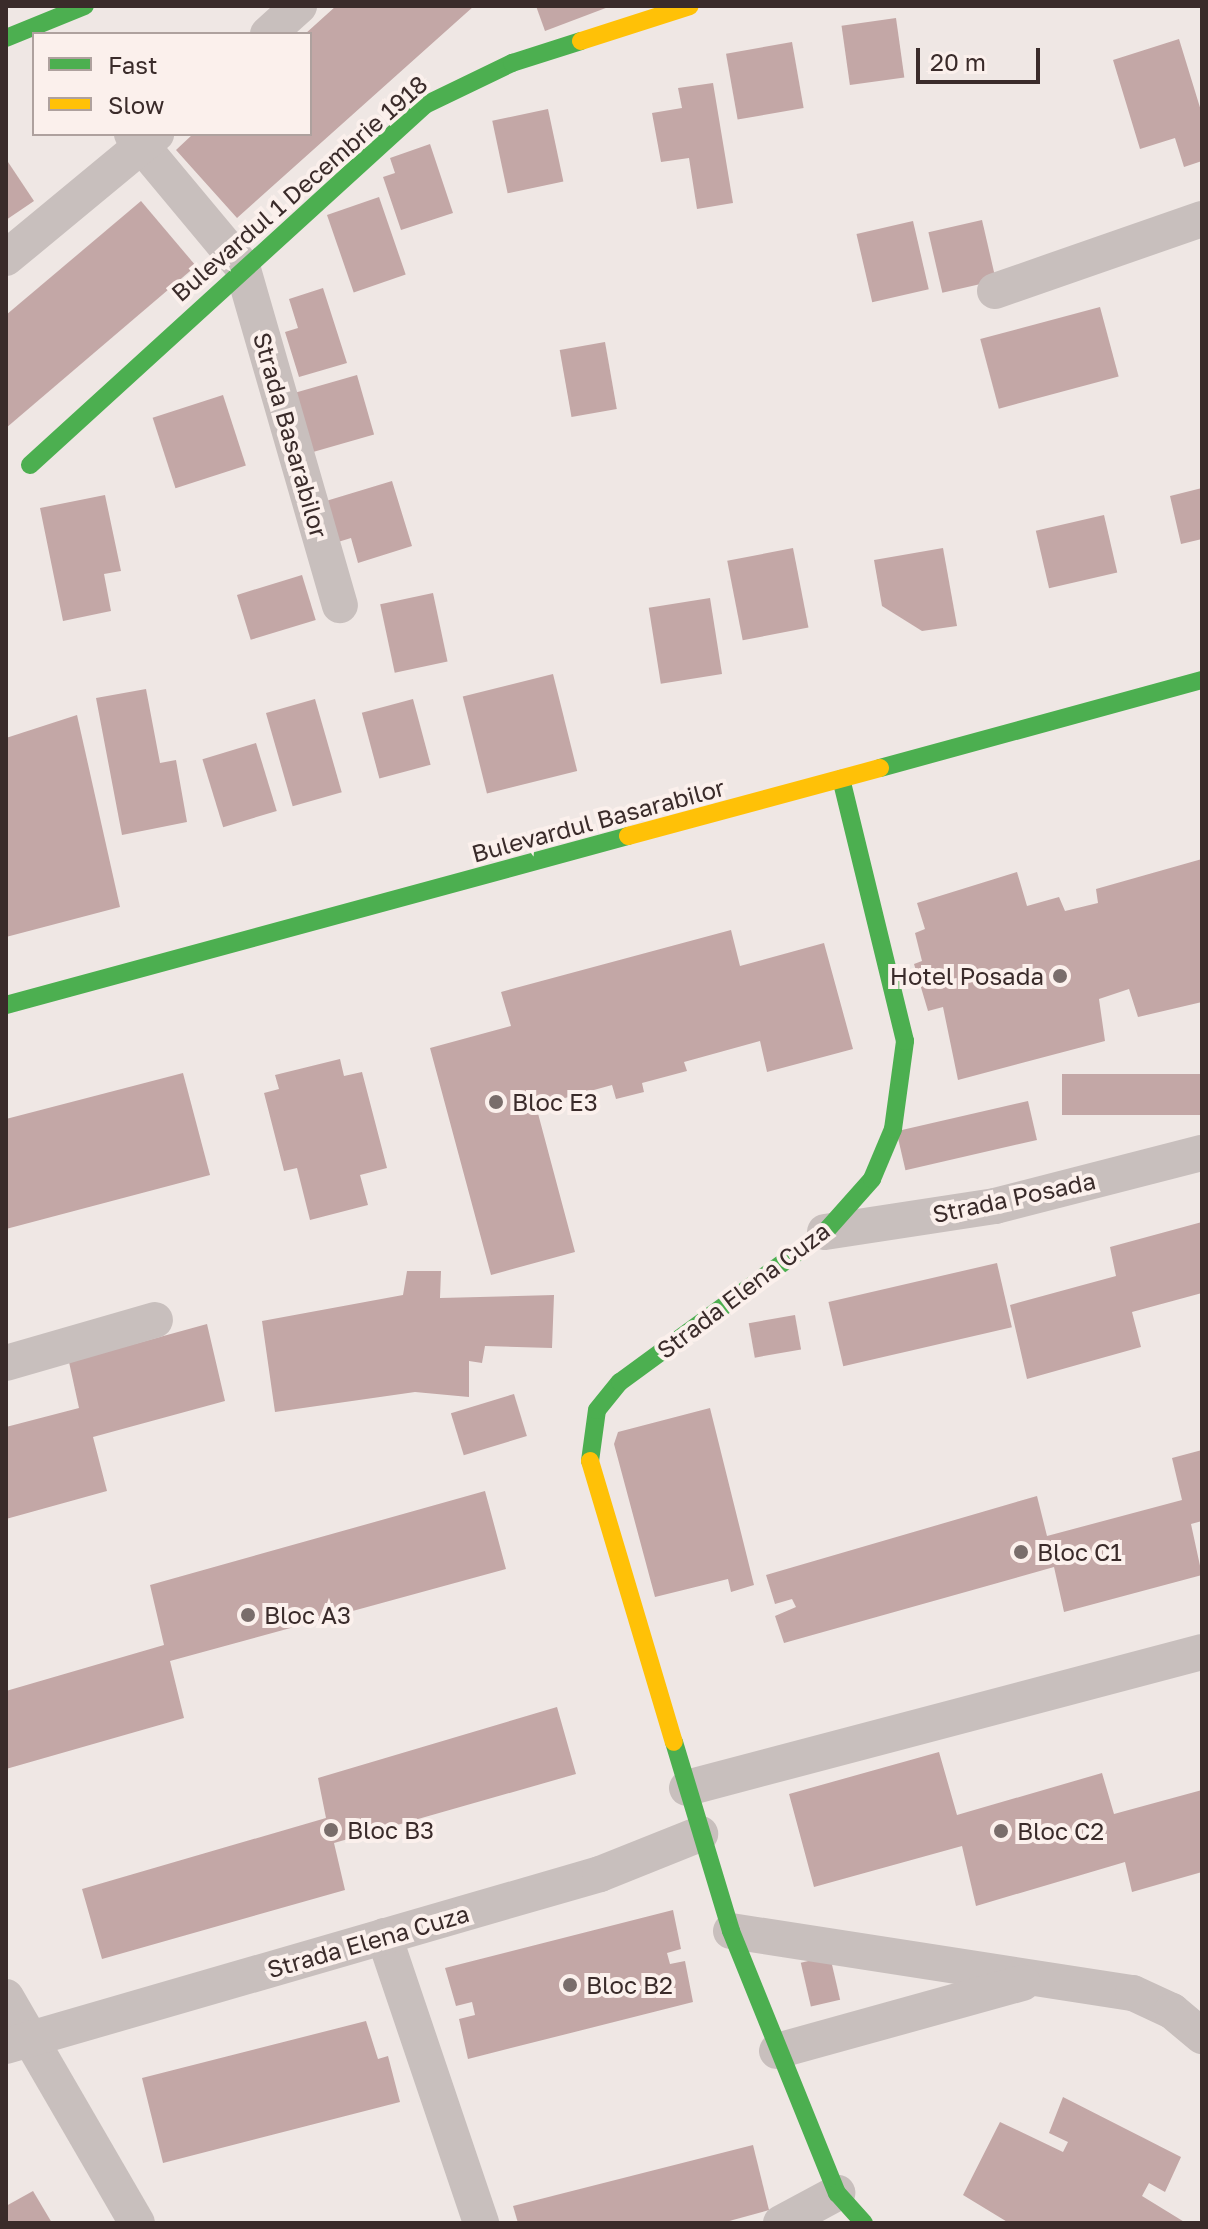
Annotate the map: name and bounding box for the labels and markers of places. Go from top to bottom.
place label: Hotel Posada [890,962,1044,990]
marker: Hotel Posada [1051,967,1069,985]
place label: Bloc E3 [512,1088,598,1116]
marker: Bloc E3 [487,1093,505,1111]
place label: Bloc C1 [1037,1538,1122,1566]
marker: Bloc C1 [1012,1543,1030,1561]
place label: Bloc A3 [264,1601,351,1629]
marker: Bloc A3 [239,1606,257,1624]
place label: Bloc B3 [347,1816,434,1844]
place label: Bloc C2 [1017,1817,1104,1845]
marker: Bloc B3 [322,1821,340,1839]
marker: Bloc C2 [992,1822,1010,1840]
place label: Bloc B2 [586,1971,673,1999]
marker: Bloc B2 [561,1976,579,1994]

